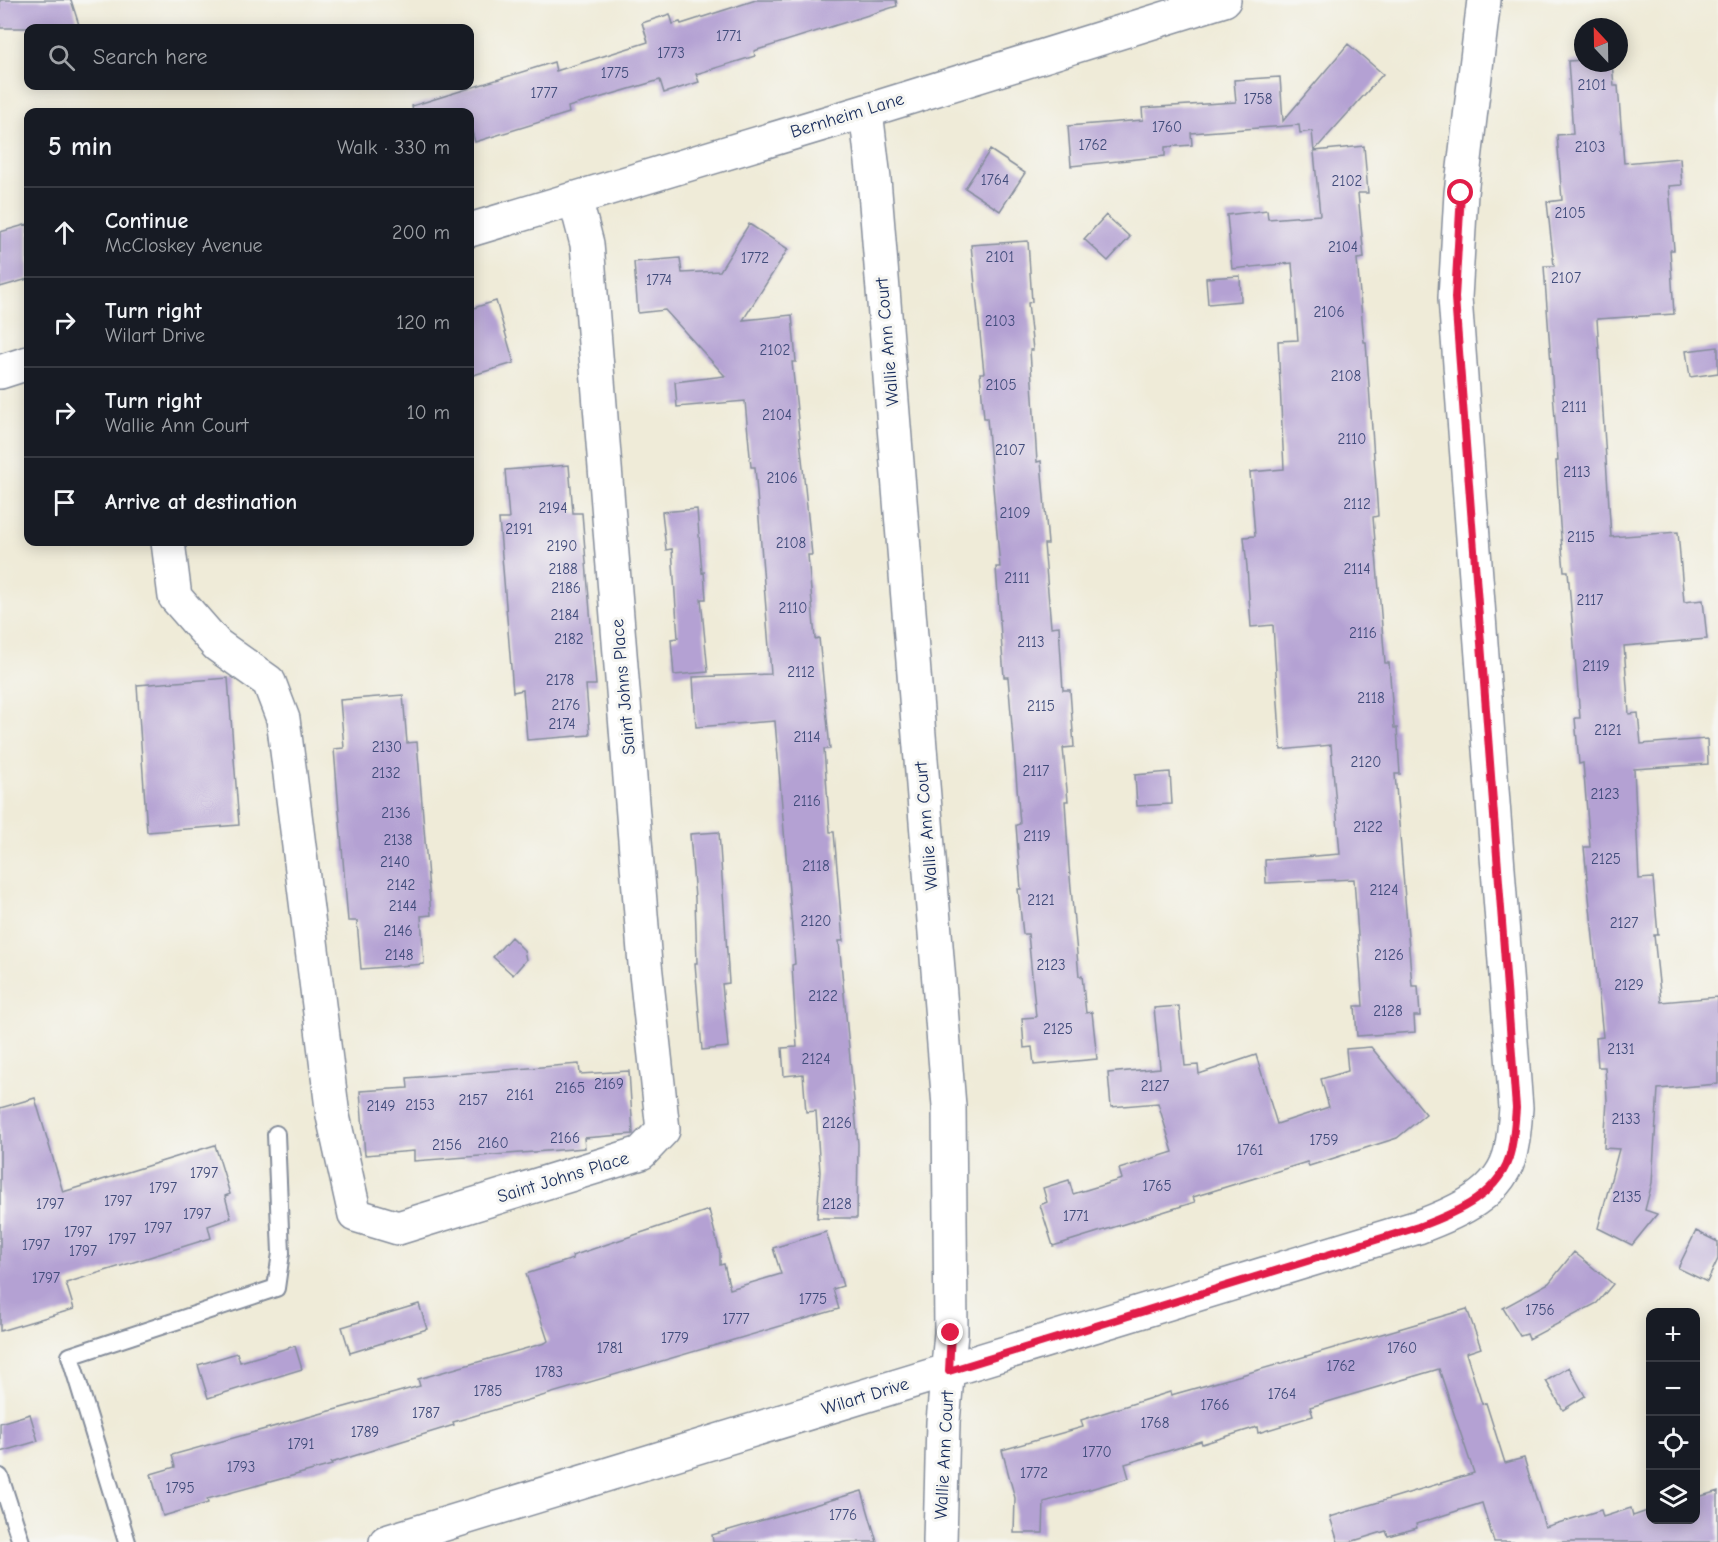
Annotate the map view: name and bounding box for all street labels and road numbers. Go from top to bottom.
street label: Bernheim Lane [788,88,907,143]
street label: Wallie Ann Court [871,276,904,407]
street label: Saint Johns Place [607,618,640,756]
street label: Wallie Ann Court [910,760,943,891]
street label: Saint Johns Place [495,1148,631,1207]
street label: Wilart Drive [819,1373,911,1420]
street label: Wallie Ann Court [931,1389,958,1520]

